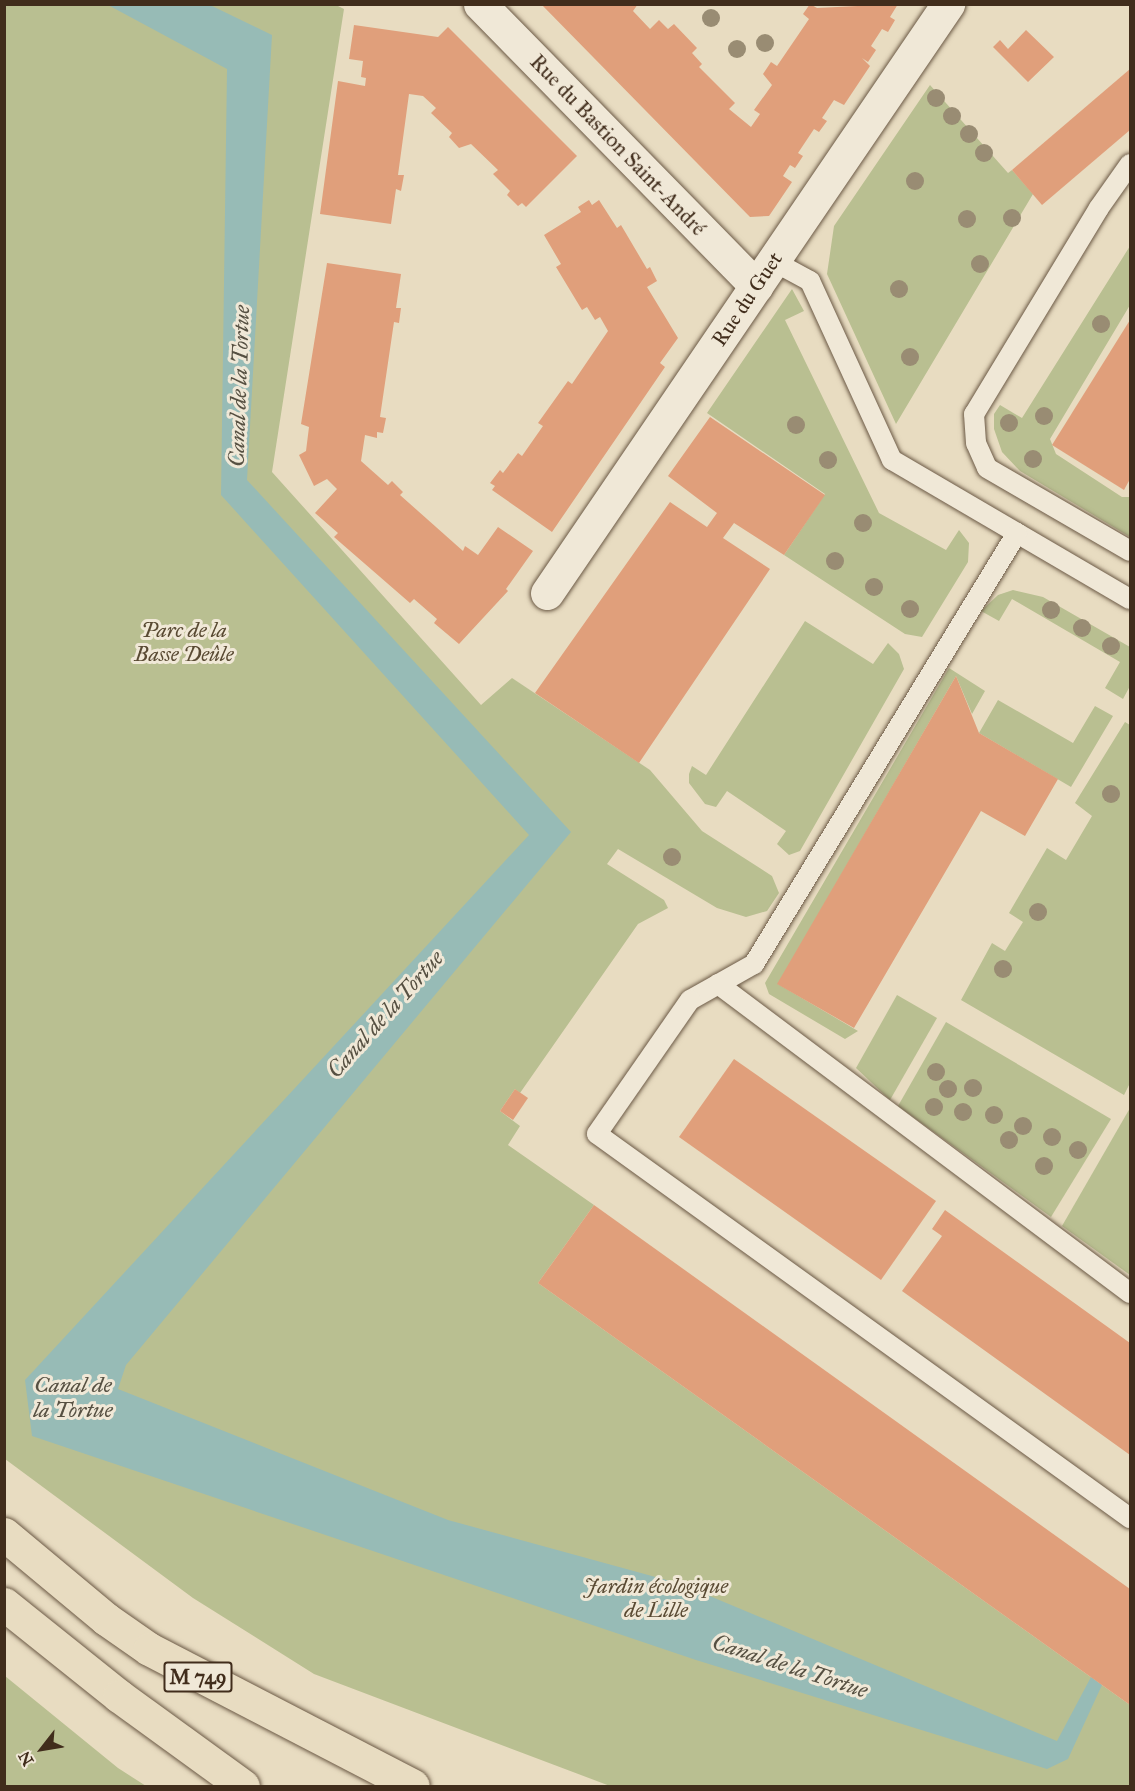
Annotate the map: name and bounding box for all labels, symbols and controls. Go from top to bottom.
street label: Rue du Bastion Saint-André [525,49,711,241]
street label: Rue du Guet [706,247,788,351]
water label: Canal de la Tortue [223,305,255,467]
park label: Parc de la Basse Deûle [135,617,233,667]
water label: Canal de la Tortue [321,945,449,1083]
water label: Canal de la Tortue [33,1371,113,1422]
park label: Jardin écologique de Lille [584,1573,728,1623]
water label: Canal de la Tortue [709,1628,871,1704]
road number: M 749 [162,1660,234,1694]
north arrow [12,1719,72,1779]
text: N [15,1748,38,1769]

